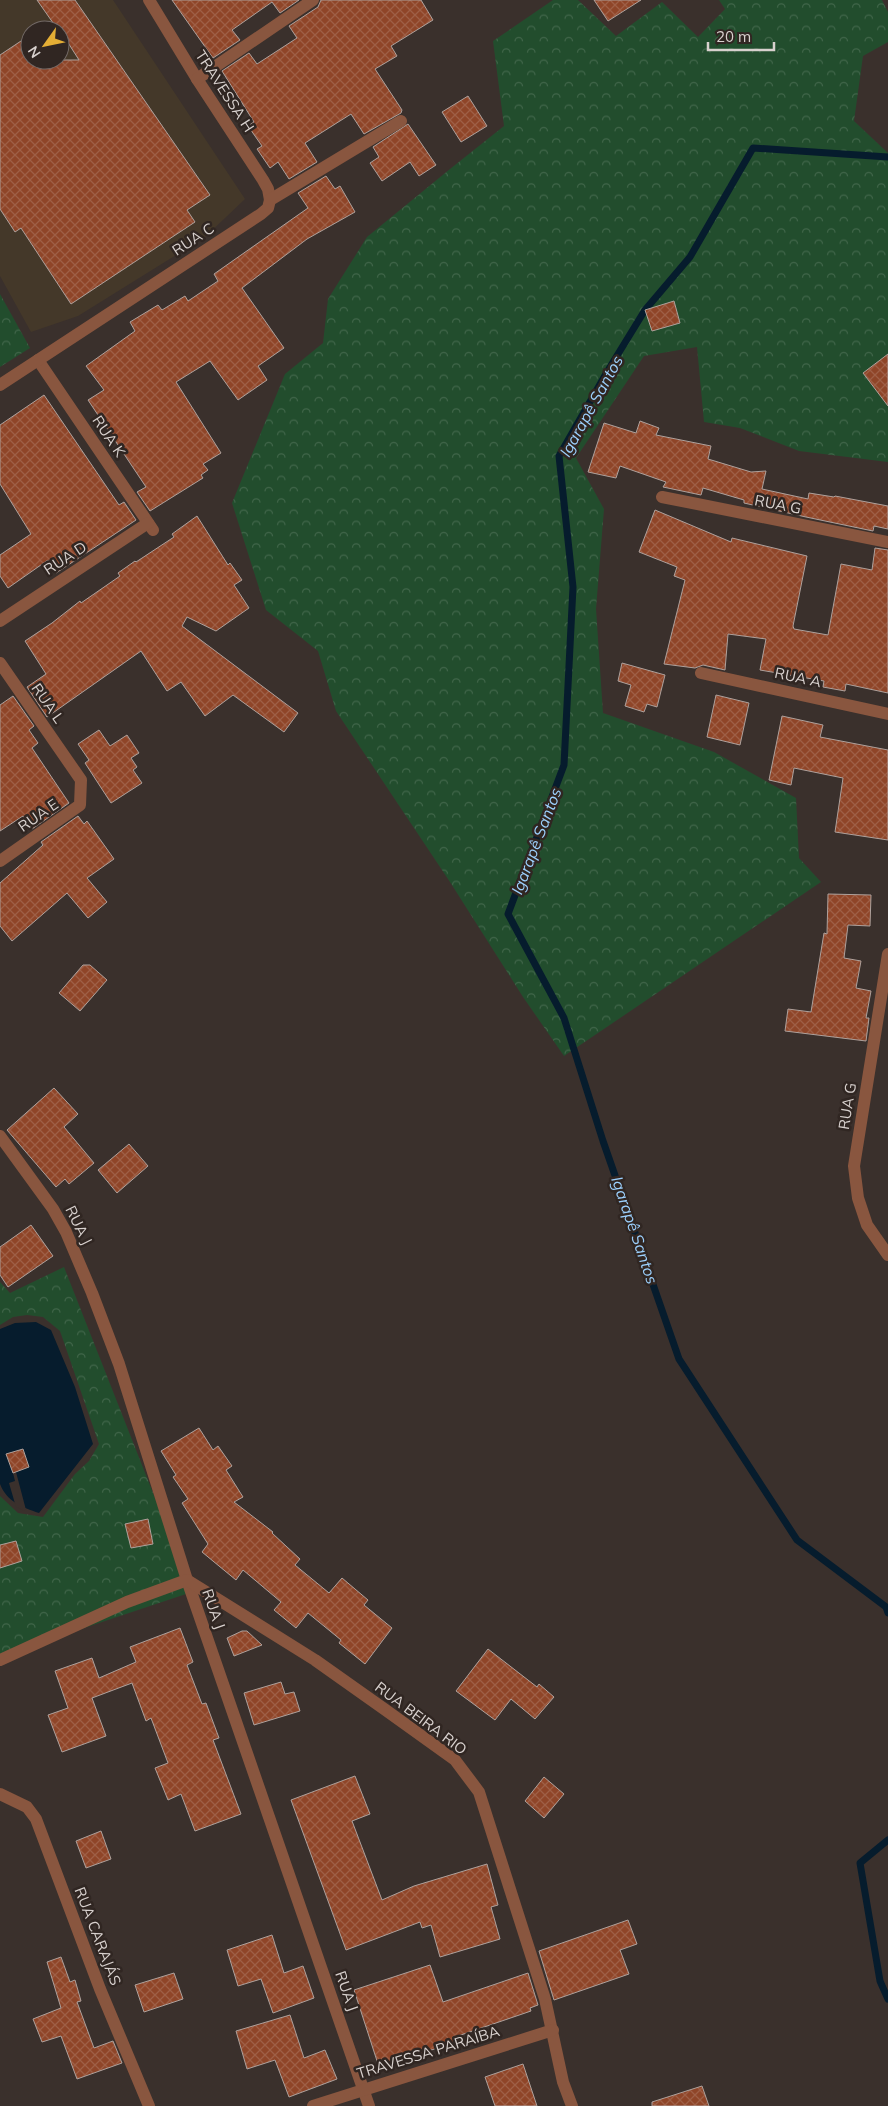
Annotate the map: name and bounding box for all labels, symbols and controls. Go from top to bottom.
north arrow [20,20,70,70]
scale bar [708,20,774,52]
text: 20 m [716,27,751,46]
text: N [24,43,45,61]
street label: TRAVESSA H [192,47,258,135]
street label: RUA C [168,218,218,260]
water label: Igarapê Santos [555,352,627,460]
street label: RUA K [88,412,130,461]
street label: RUA G [753,490,803,518]
street label: RUA D [40,537,90,579]
street label: RUA A [773,663,823,691]
street label: RUA L [27,679,69,727]
water label: Igarapê Santos [506,785,566,897]
street label: RUA E [14,794,62,836]
street label: RUA G [834,1081,860,1131]
water label: Igarapê Santos [607,1173,663,1287]
street label: RUA J [61,1202,97,1248]
street label: RUA J [198,1586,230,1632]
street label: RUA BEIRA RIO [371,1677,471,1759]
street label: RUA CARAJÁS [71,1884,125,1988]
street label: RUA J [331,1968,363,2014]
street label: TRAVESSA PARAÍBA [354,2021,502,2083]

